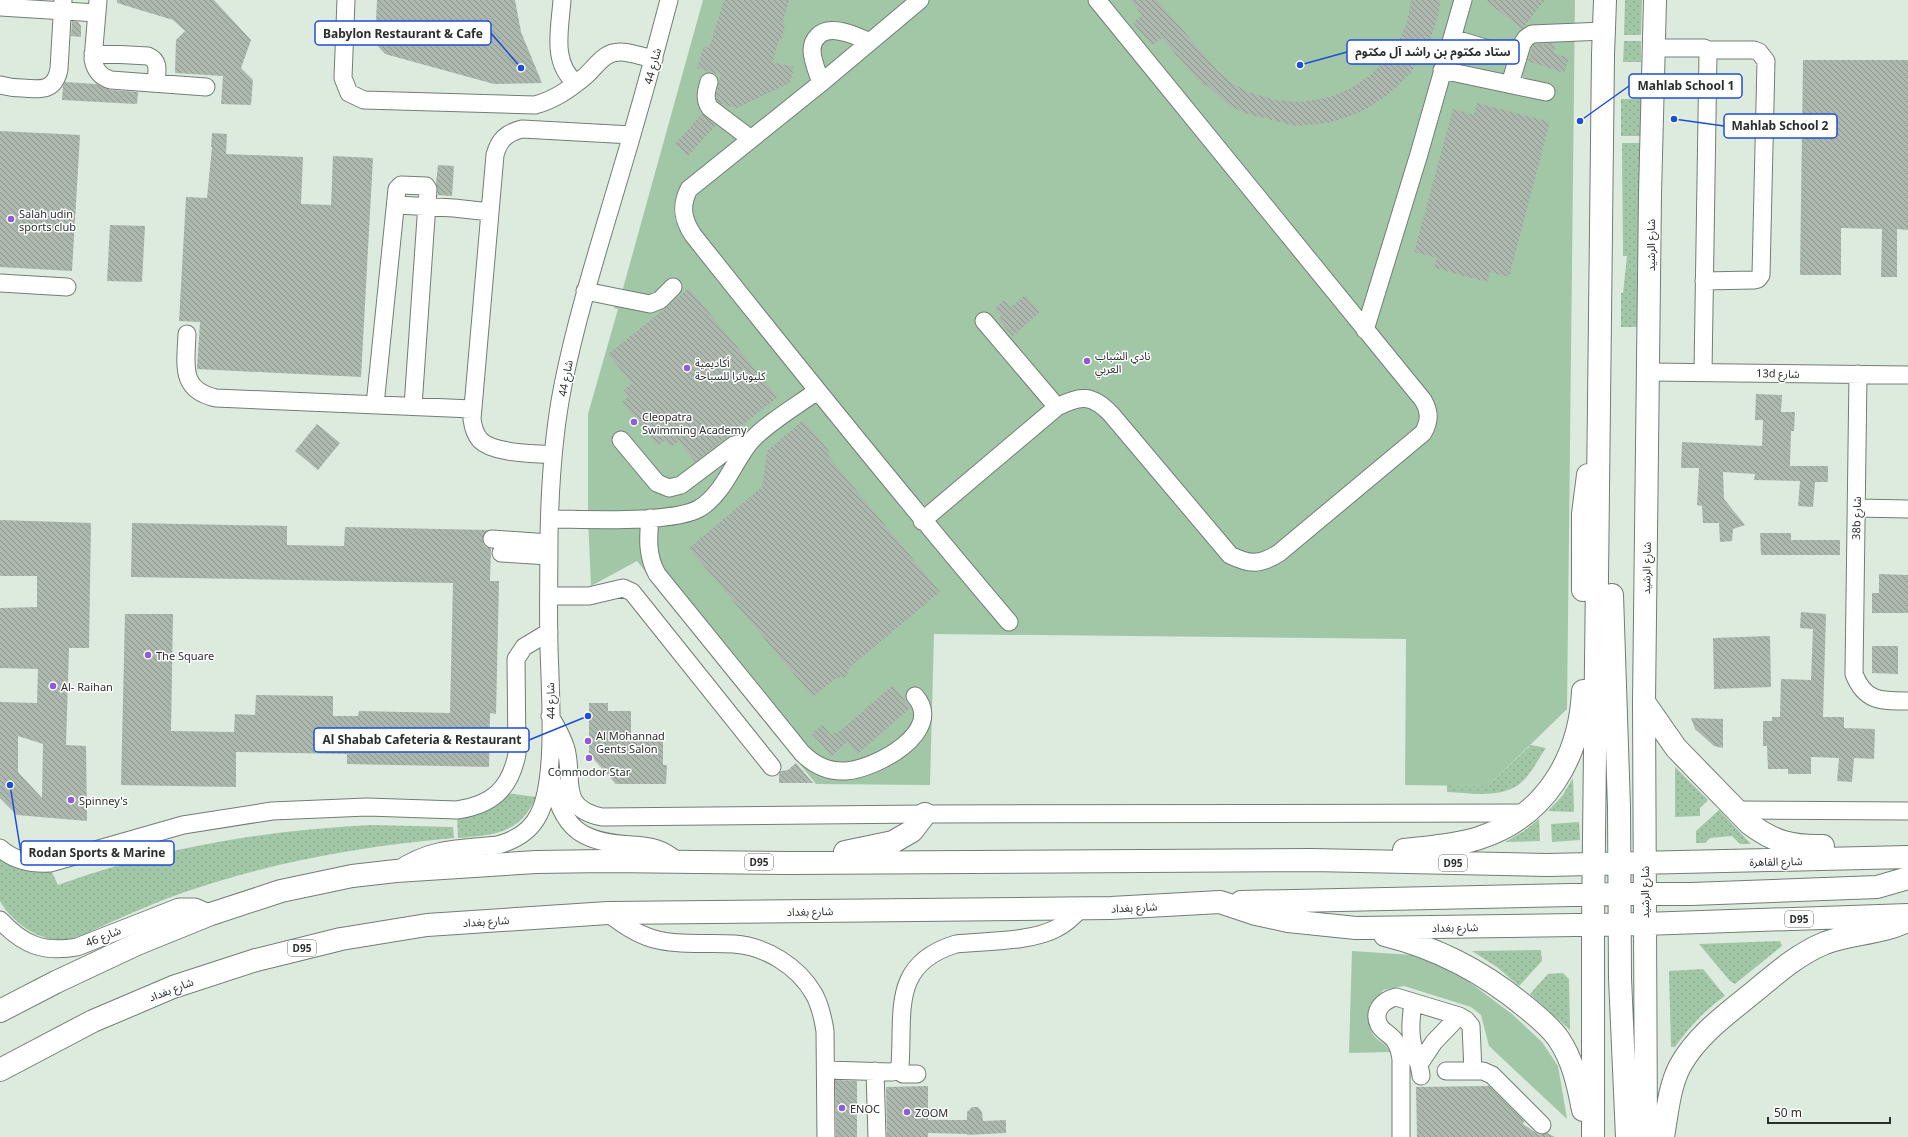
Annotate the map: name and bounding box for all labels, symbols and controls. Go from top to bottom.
callout: Babylon Restaurant & Cafe [315,21,491,45]
text: Babylon Restaurant & Cafe [323,25,483,42]
callout: ستاد مكتوم بن راشد آل مكتوم [1347,40,1519,64]
text: ستاد مكتوم بن راشد آل مكتوم [1355,43,1511,61]
street label: شارع 44 [640,46,665,86]
callout: Mahlab School 1 [1629,74,1742,98]
text: Mahlab School 1 [1638,77,1734,94]
callout: Mahlab School 2 [1724,114,1837,138]
text: Mahlab School 2 [1732,117,1829,134]
place label: Salah udin sports club [19,206,76,234]
marker: Salah udin sports club [6,214,16,224]
street label: شارع الرشيد [1643,218,1659,271]
place label: نادي الشباب العربي [1095,348,1150,378]
place label: أكاديمية كليوباترا للسباحة [695,355,766,383]
marker: نادي الشباب العربي [1082,356,1092,366]
street label: شارع 44 [554,358,577,398]
marker: أكاديمية كليوباترا للسباحة [682,363,692,373]
street label: 13d شارع [1756,365,1800,382]
place label: Cleopatra Swimming Academy [642,409,747,437]
marker: Cleopatra Swimming Academy [629,417,639,427]
street label: 38b شارع [1848,496,1865,540]
street label: شارع الرشيد [1638,541,1655,594]
place label: The Square [156,648,214,663]
marker: The Square [143,650,153,660]
place label: Al- Raihan [61,679,113,694]
marker: Al- Raihan [48,681,58,691]
street label: شارع 44 [542,682,559,720]
callout: Al Shabab Cafeteria & Restaurant [314,728,529,752]
place label: Al Mohannad Gents Salon [596,728,665,756]
text: Al Shabab Cafeteria & Restaurant [322,731,522,748]
marker: Al Mohannad Gents Salon [583,736,593,746]
marker: Commodor Star [584,753,594,763]
place label: Commodor Star [548,764,631,779]
place label: Spinney's [79,793,128,808]
marker: Spinney's [66,795,76,805]
callout: Rodan Sports & Marine [21,841,174,865]
text: Rodan Sports & Marine [28,844,166,861]
street label: شارع القاهرة [1749,853,1803,870]
road number: D95 [745,854,773,870]
road number: D95 [1439,855,1467,871]
street label: شارع الرشيد [1637,865,1653,918]
street label: شارع بغداد [1110,898,1158,917]
street label: شارع بغداد [787,903,834,920]
road number: D95 [1785,911,1813,927]
street label: شارع بغداد [462,912,510,931]
street label: شارع بغداد [1432,919,1479,936]
street label: شارع 46 [83,922,124,951]
road number: D95 [288,940,316,956]
street label: شارع بغداد [147,973,196,1005]
scale bar [1768,1099,1890,1125]
place label: ENOC [850,1101,880,1116]
marker: ENOC [837,1103,847,1113]
text: 50 m [1774,1104,1802,1121]
place label: ZOOM [915,1105,948,1120]
marker: ZOOM [902,1107,912,1117]

